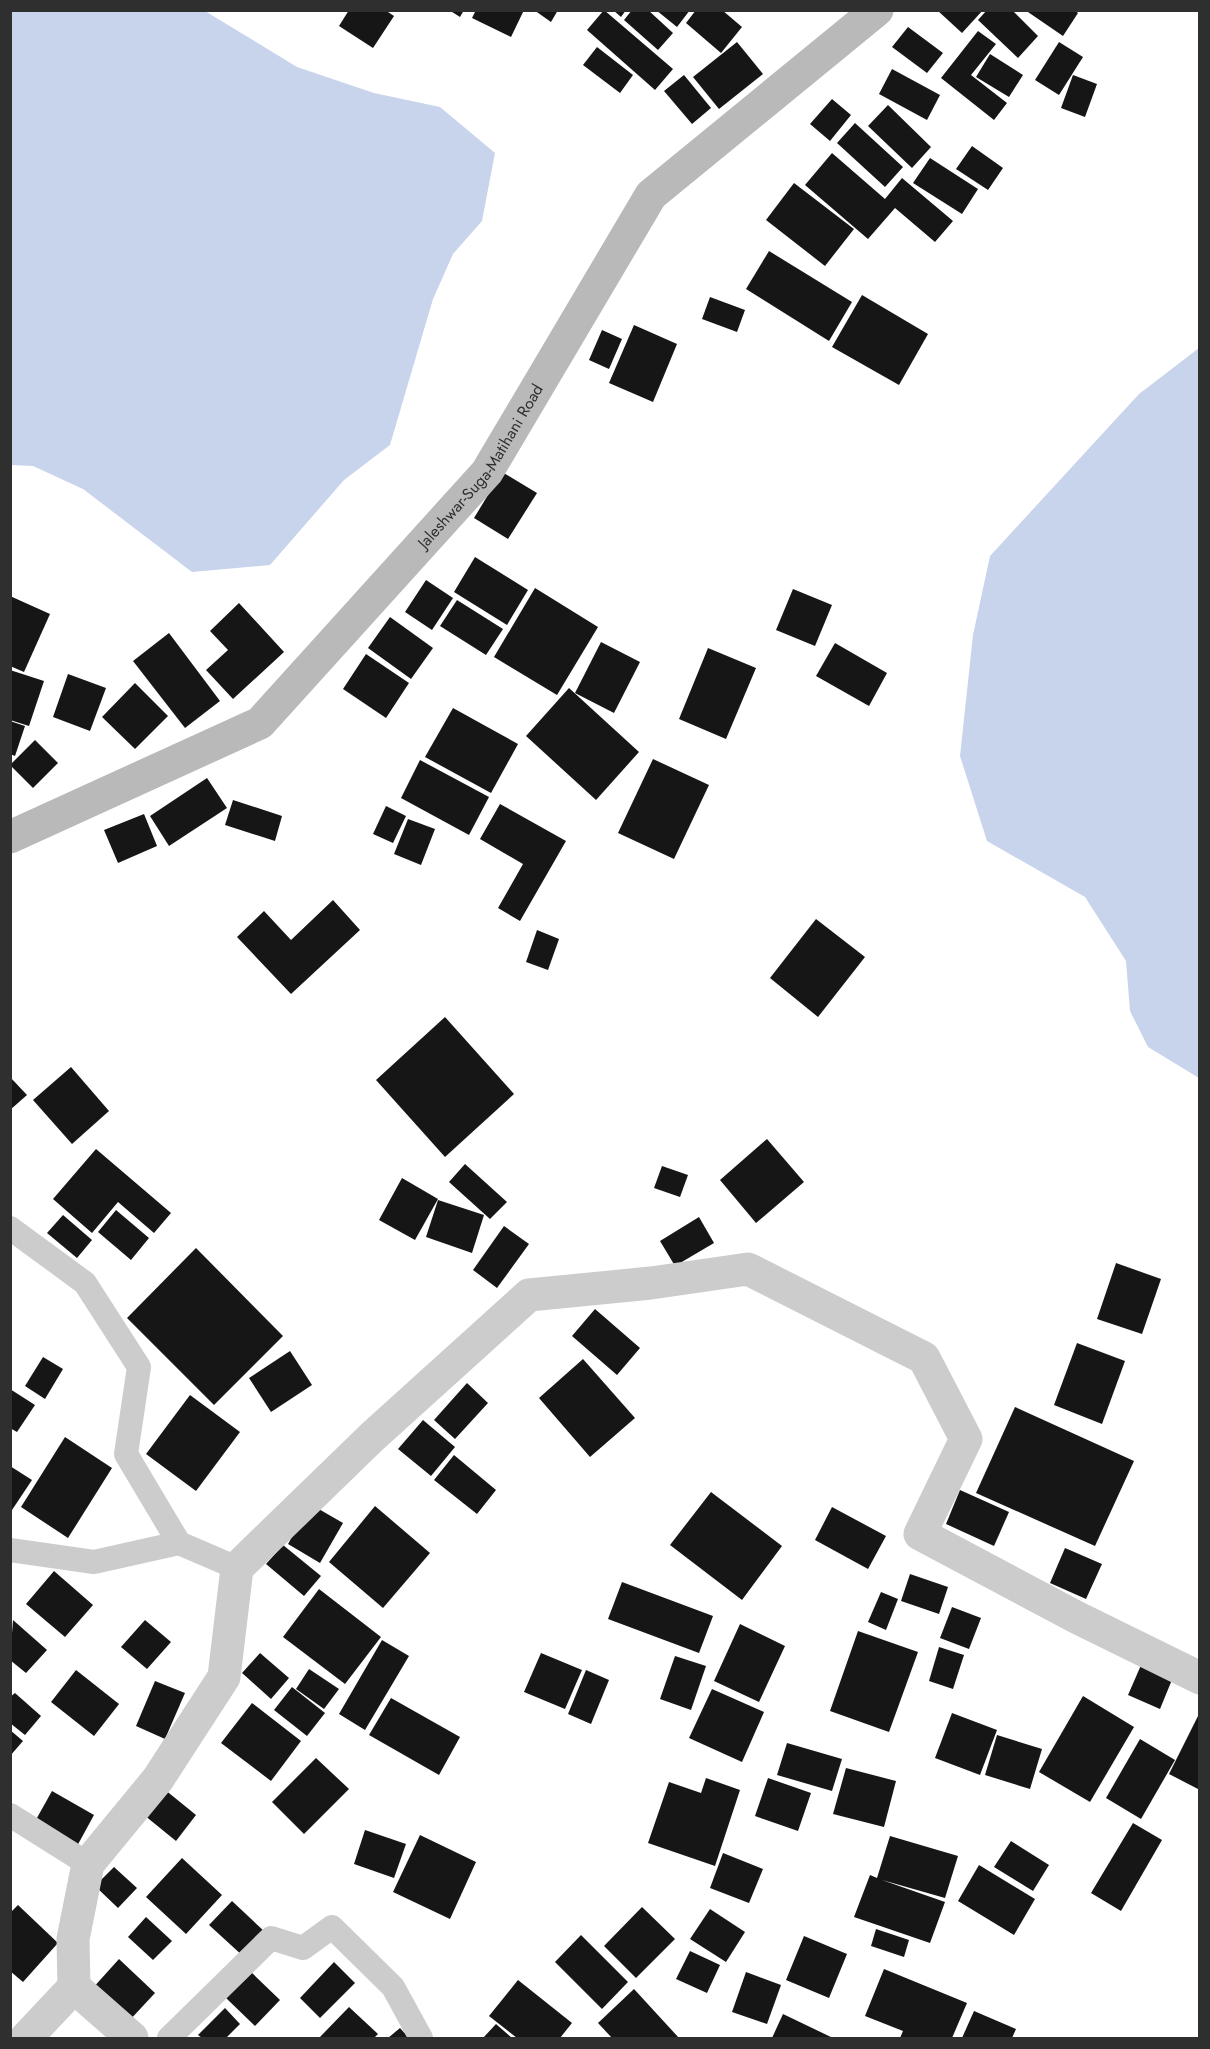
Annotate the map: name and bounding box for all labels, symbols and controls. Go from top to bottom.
street label: Jaleshwar-Suga-Matihani Road [411,379,548,555]

